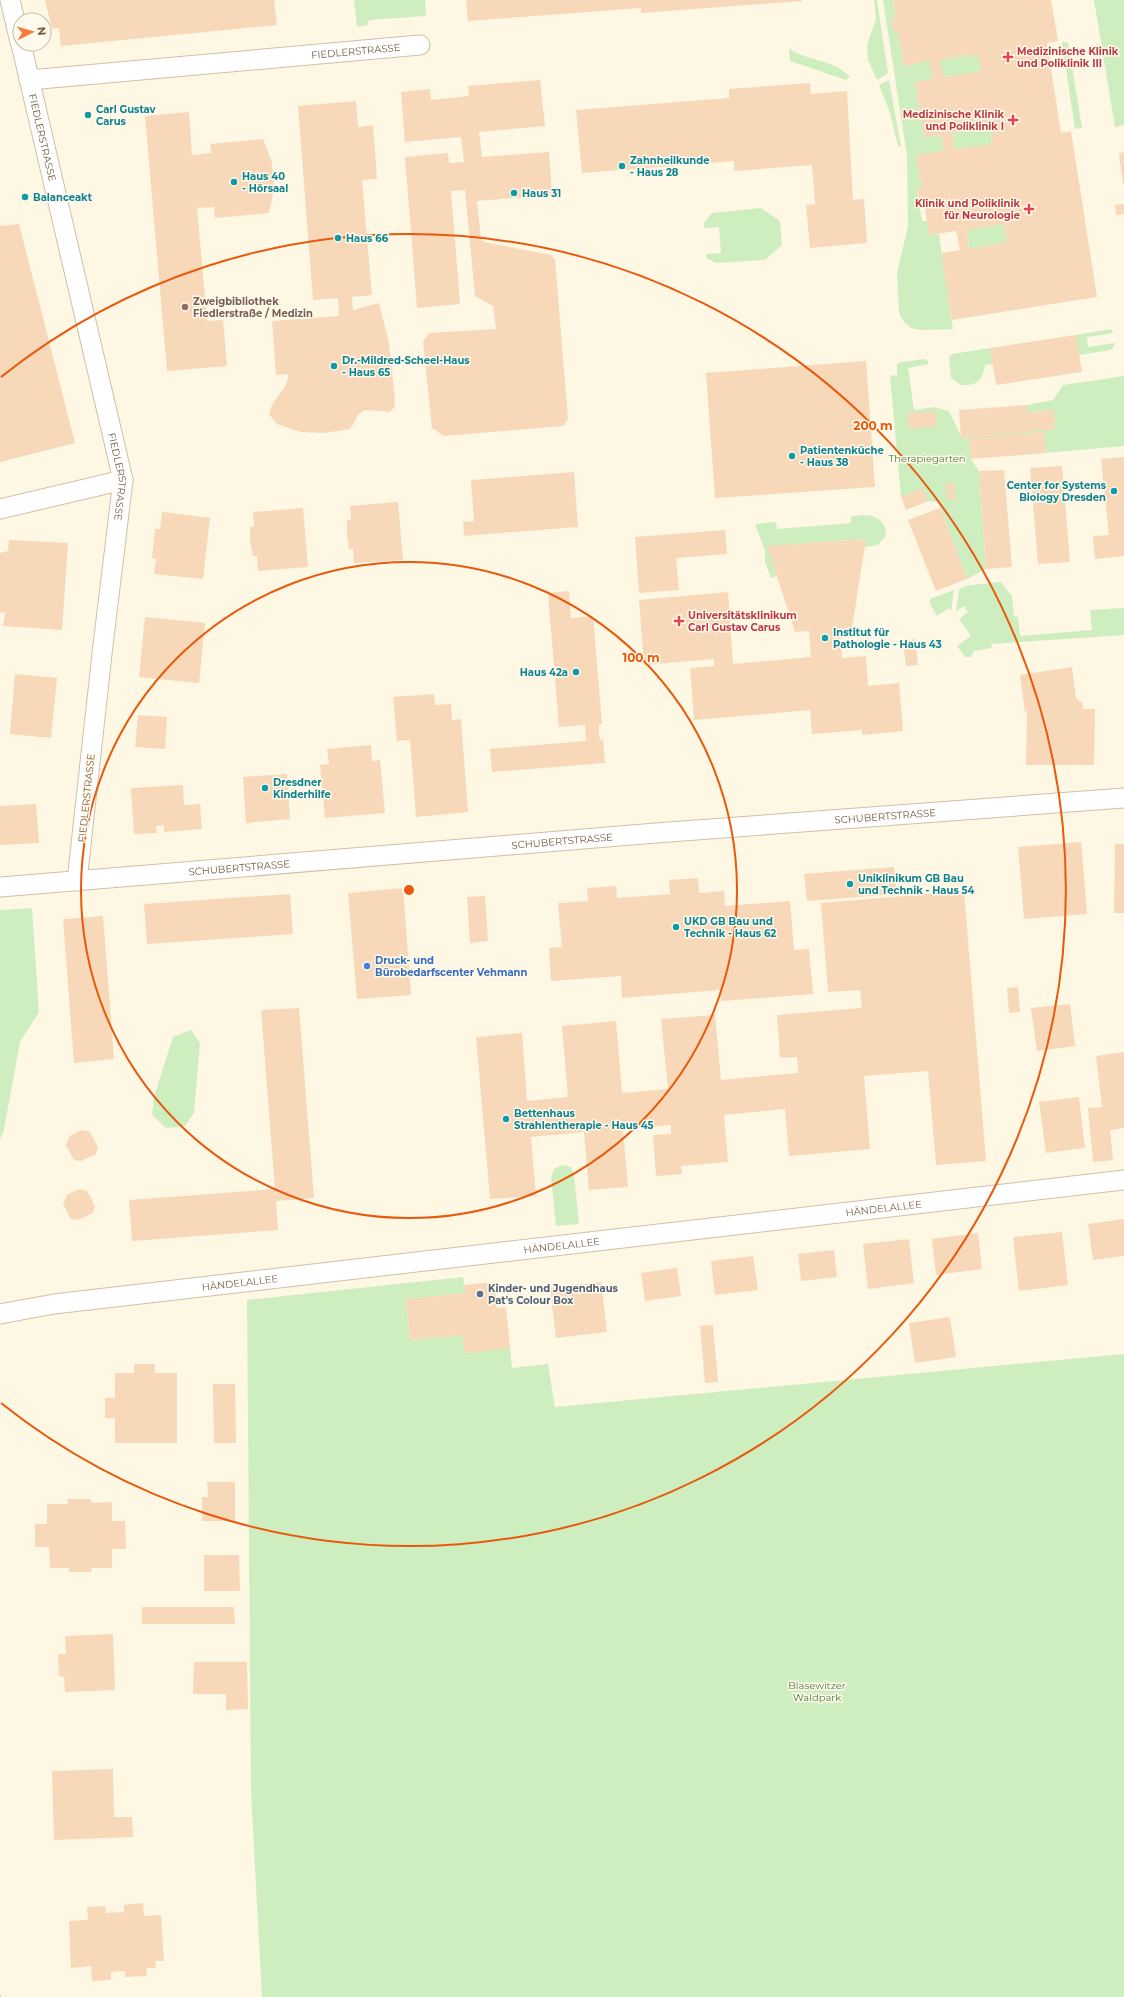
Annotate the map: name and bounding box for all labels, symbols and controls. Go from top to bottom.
north arrow [12,12,52,52]
text: N [35,26,49,36]
street label: FIEDLERSTRASSE [311,41,401,62]
place label: Medizinische Klinik und Poliklinik III [1017,45,1119,70]
marker: Medizinische Klinik und Poliklinik III [1002,51,1014,63]
street label: FIEDLERSTRASSE [26,93,59,183]
place label: Carl Gustav Carus [96,103,157,128]
place label: Medizinische Klinik und Poliklinik I [903,108,1004,133]
marker: Carl Gustav Carus [83,110,93,120]
marker: Medizinische Klinik und Poliklinik I [1007,114,1019,126]
place label: Zahnheilkunde - Haus 28 [630,154,709,179]
marker: Zahnheilkunde - Haus 28 [617,161,627,171]
place label: Haus 40 - Hörsaal [242,170,288,195]
marker: Haus 40 - Hörsaal [229,177,239,187]
place label: Haus 31 [522,187,561,200]
marker: Haus 31 [509,188,519,198]
place label: Balanceakt [33,191,93,204]
marker: Balanceakt [20,192,30,202]
place label: Klinik und Poliklinik für Neurologie [915,197,1020,222]
marker: Klinik und Poliklinik für Neurologie [1023,203,1035,215]
place label: Haus 66 [346,232,389,245]
marker: Haus 66 [333,233,343,243]
place label: Zweigbibliothek Fiedlerstraße / Medizin [193,295,313,320]
marker: Zweigbibliothek Fiedlerstraße / Medizin [180,302,190,312]
place label: Dr.-Mildred-Scheel-Haus - Haus 65 [342,354,470,379]
marker: Dr.-Mildred-Scheel-Haus - Haus 65 [329,361,339,371]
text: 200 m [853,418,893,433]
street label: FIEDLERSTRASSE [105,431,129,522]
place label: Patientenküche - Haus 38 [800,444,884,469]
marker: Patientenküche - Haus 38 [787,451,797,461]
park label: Therapiegarten [888,452,966,465]
place label: Center for Systems Biology Dresden [1007,479,1107,504]
marker: Center for Systems Biology Dresden [1109,486,1119,496]
place label: Universitätsklinikum Carl Gustav Carus [688,609,797,634]
marker: Universitätsklinikum Carl Gustav Carus [673,615,685,627]
place label: Institut für Pathologie - Haus 43 [833,626,942,651]
marker: Institut für Pathologie - Haus 43 [820,633,830,643]
text: 100 m [623,650,659,665]
place label: Haus 42a [520,666,568,679]
marker: Haus 42a [571,667,581,677]
street label: FIEDLERSTRASSE [75,753,98,843]
place label: Dresdner Kinderhilfe [273,776,331,801]
marker: Dresdner Kinderhilfe [260,783,270,793]
street label: SCHUBERTSTRASSE [834,806,937,827]
street label: SCHUBERTSTRASSE [511,831,614,852]
street label: SCHUBERTSTRASSE [188,857,291,878]
place label: Uniklinikum GB Bau und Technik - Haus 54 [858,872,974,897]
marker: Uniklinikum GB Bau und Technik - Haus 54 [845,879,855,889]
centre of rings [402,883,416,897]
place label: UKD GB Bau und Technik - Haus 62 [684,915,776,940]
marker: UKD GB Bau und Technik - Haus 62 [671,922,681,932]
place label: Druck- und Bürobedarfscenter Vehmann [375,954,527,979]
marker: Druck- und Bürobedarfscenter Vehmann [362,961,372,971]
place label: Bettenhaus Strahlentherapie - Haus 45 [514,1107,654,1132]
marker: Bettenhaus Strahlentherapie - Haus 45 [501,1114,511,1124]
street label: HÄNDELALLEE [845,1197,923,1219]
street label: HÄNDELALLEE [523,1235,601,1257]
street label: HÄNDELALLEE [201,1272,279,1294]
place label: Kinder- und Jugendhaus Pat's Colour Box [488,1282,619,1307]
marker: Kinder- und Jugendhaus Pat's Colour Box [475,1289,485,1299]
park label: Blasewitzer Waldpark [788,1679,846,1704]

